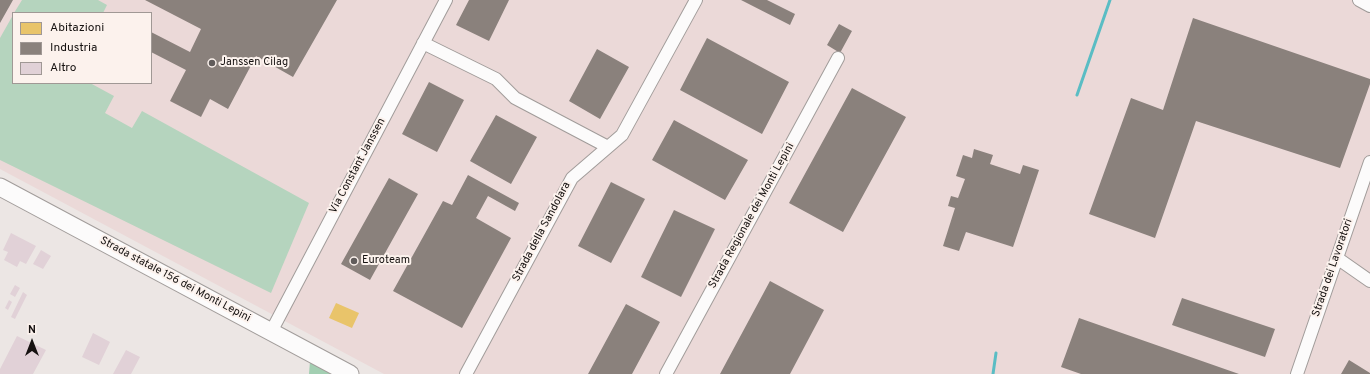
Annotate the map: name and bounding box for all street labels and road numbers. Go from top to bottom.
street label: Via Constant Janssen [327,116,389,216]
street label: Strada Regionale dei Monti Lepini [706,141,798,291]
street label: Strada della Sandolara [510,180,574,284]
street label: Strada dei Lavoratori [1310,217,1356,319]
street label: Strada statale 156 dei Monti Lepini [97,235,253,325]

